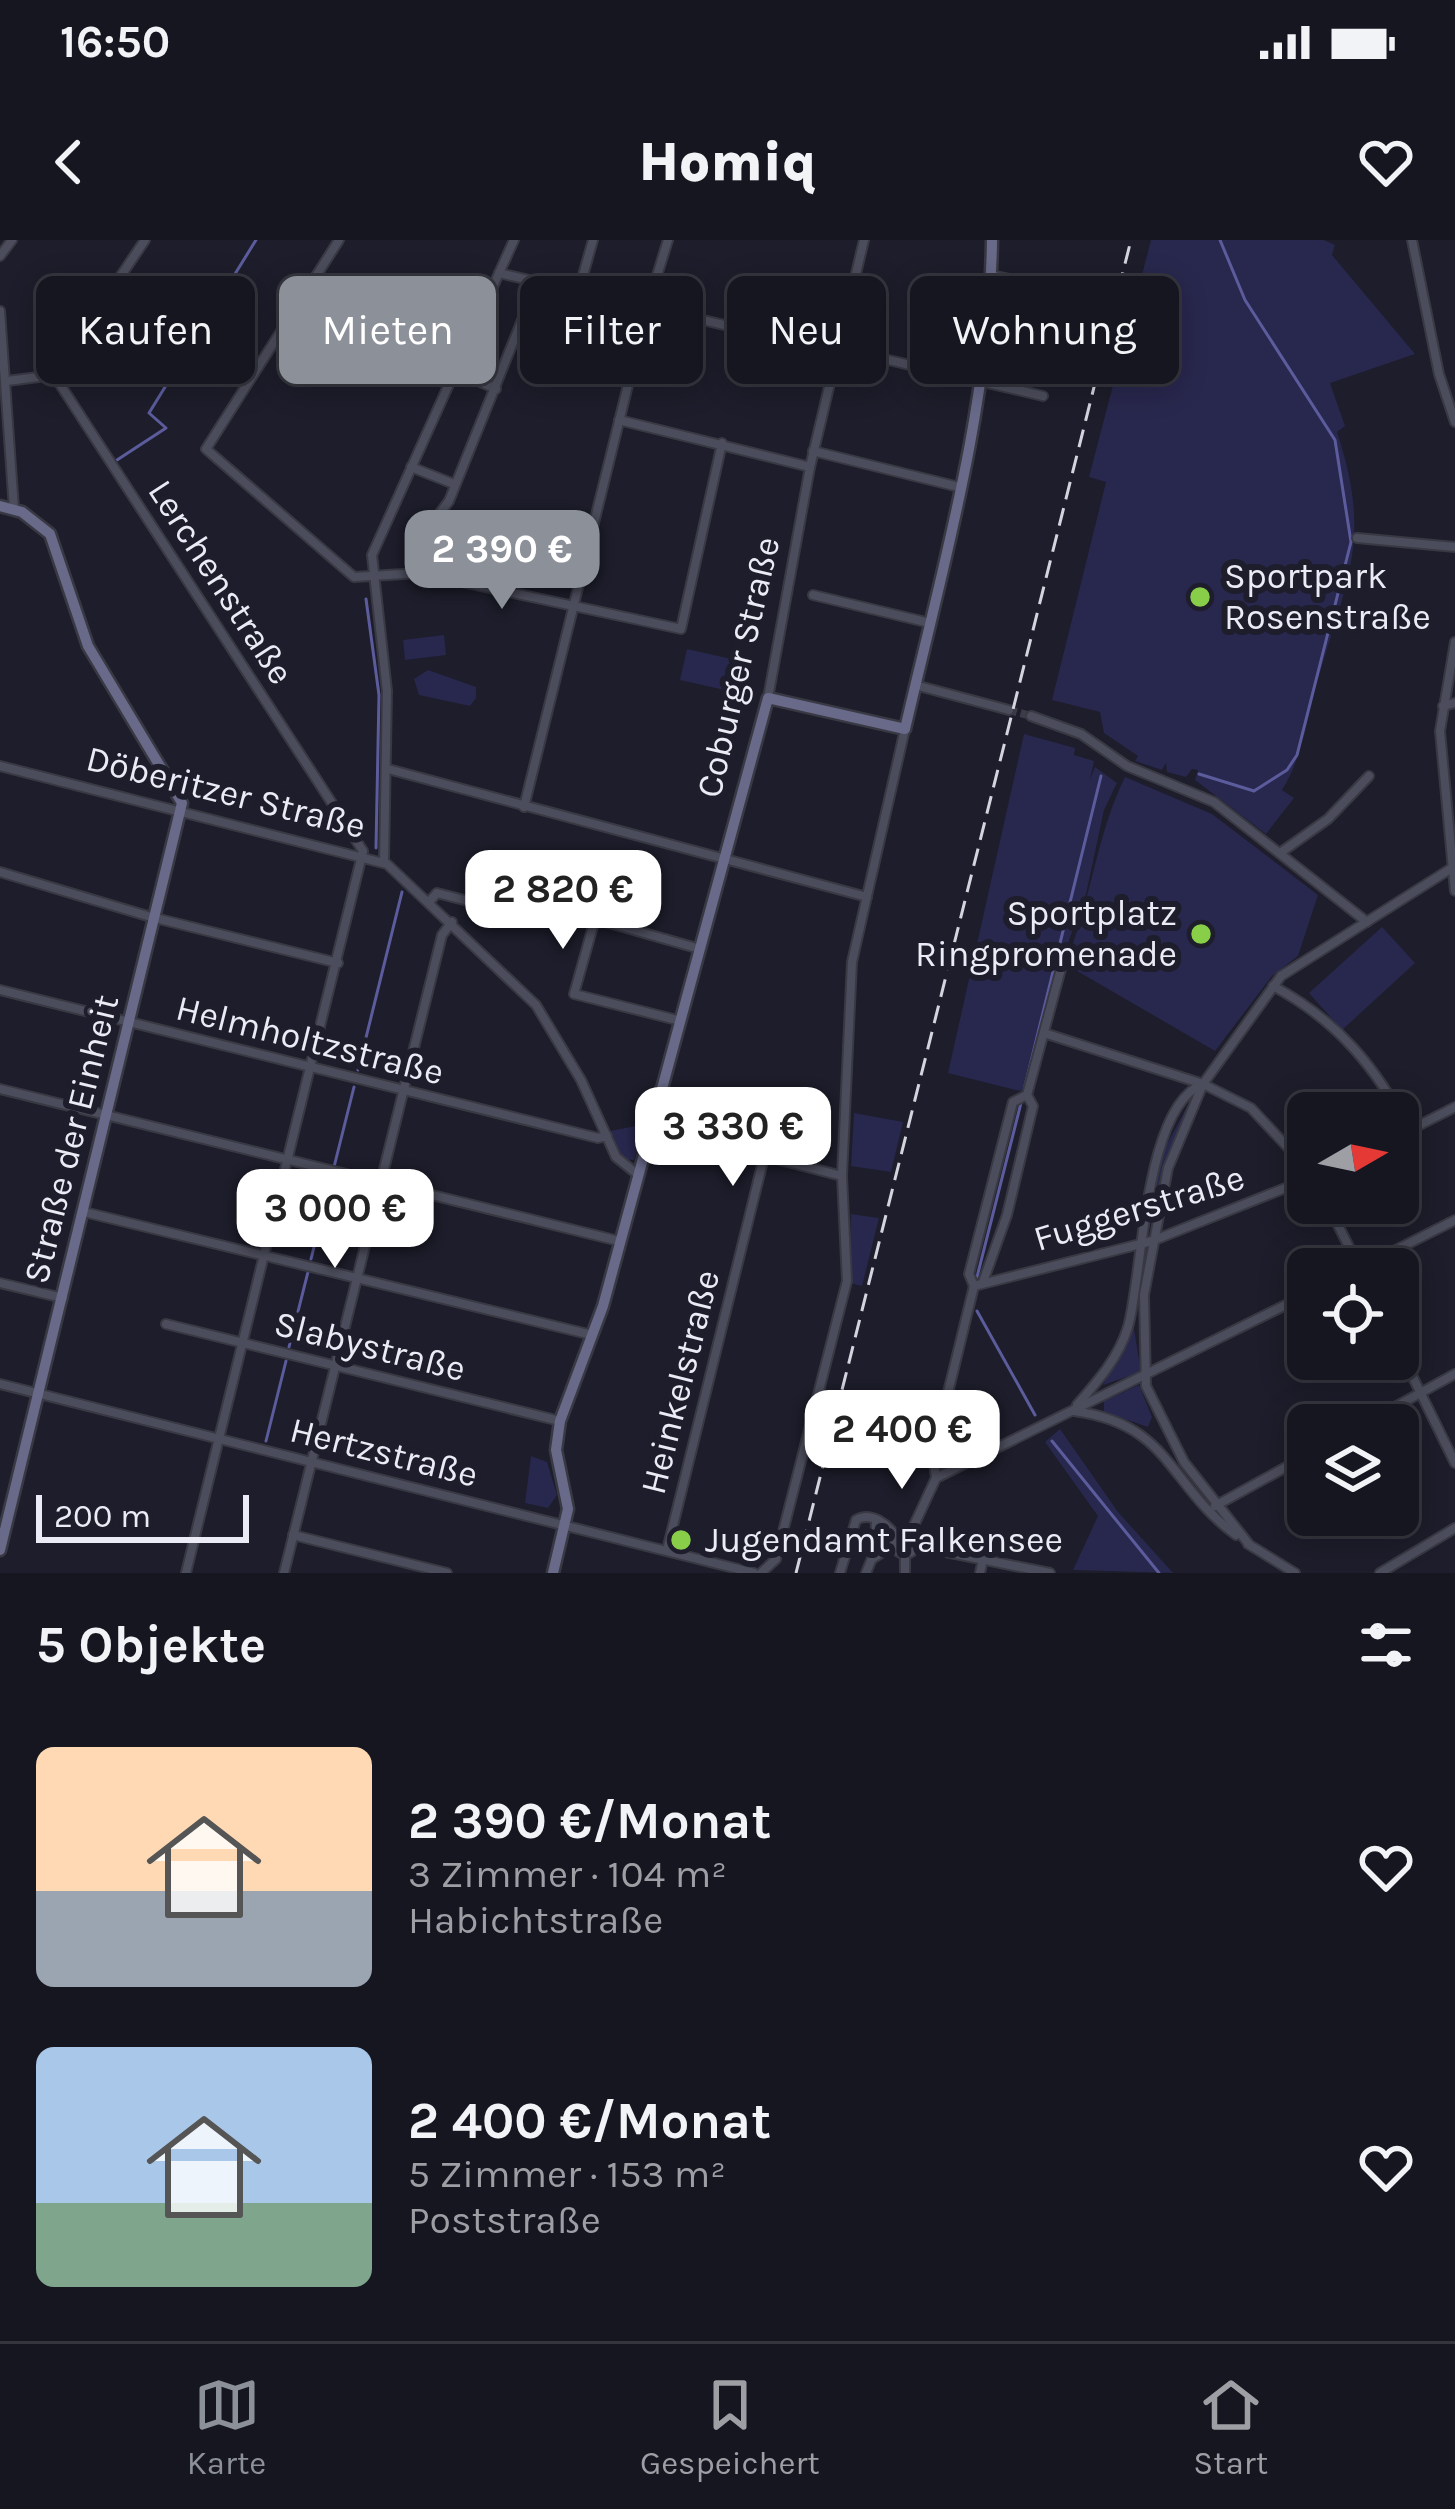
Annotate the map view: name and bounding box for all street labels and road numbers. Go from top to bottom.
street label: Lerchenstraße [139,472,303,692]
street label: Coburger Straße [688,532,788,802]
street label: Döberitzer Straße [82,737,370,847]
street label: Helmholtzstraße [172,986,448,1094]
street label: Straße der Einheit [15,990,127,1288]
street label: Fuggerstraße [1029,1156,1249,1260]
street label: Heinkelstraße [632,1265,728,1499]
street label: Slabystraße [270,1302,470,1390]
street label: Hertzstraße [286,1408,482,1496]

